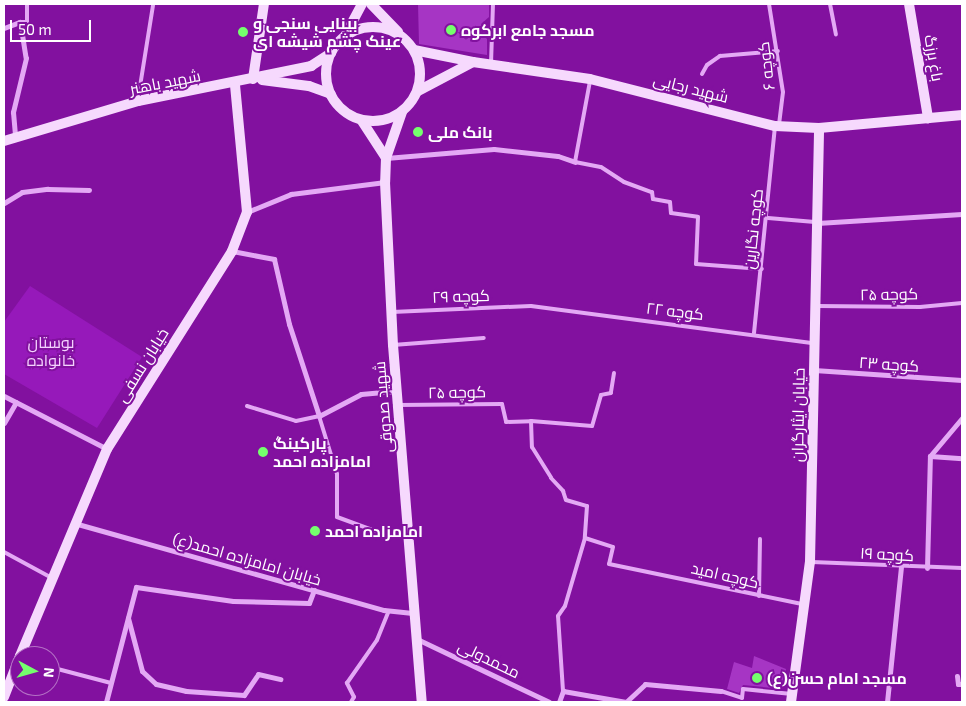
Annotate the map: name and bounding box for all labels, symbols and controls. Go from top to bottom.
scale bar [12,10,94,42]
place label: بینایی سنجی و عینک چشم شیشه ای [253,13,401,51]
text: 50 m [18,20,52,38]
place label: مسجد جامع ابرکوه [461,20,595,40]
marker: مسجد جامع ابرکوه [445,24,457,36]
marker: بینایی سنجی و عینک چشم شیشه ای [237,26,249,38]
street label: باغ برزگ [920,33,948,83]
street label: کوچه ۶ [754,41,778,91]
street label: شهید باهنر [128,66,202,98]
street label: شهید رجایی [651,69,731,107]
place label: بانک ملی [428,122,492,142]
marker: بانک ملی [412,126,424,138]
street label: کوچه نگارین [739,188,767,270]
street label: کوچه ۲۵ [860,284,918,304]
street label: کوچه ۲۹ [432,285,490,307]
street label: کوچه ۲۲ [645,298,705,324]
street label: خیابان نسفی [112,324,172,406]
park label: بوستان خانواده [27,332,75,370]
street label: کوچه ۲۳ [858,352,920,376]
street label: شهید صدوقی [369,360,397,454]
street label: خیابان ایثارگران [788,368,808,462]
street label: کوچه ۲۵ [428,382,486,402]
place label: پارکینگ امامزاده احمد [273,433,371,471]
marker: پارکینگ امامزاده احمد [257,446,269,458]
place label: امامزاده احمد [325,521,423,541]
marker: امامزاده احمد [309,525,321,537]
street label: خیابان امامزاده احمد(ع) [170,529,324,589]
street label: کوچه ۱۹ [859,543,915,565]
street label: کوچه امید [689,558,761,592]
street label: محمدولی [455,636,523,682]
north arrow [10,646,60,696]
text: N [40,667,58,678]
place label: مسجد امام حسن(ع) [767,668,907,688]
marker: مسجد امام حسن(ع) [751,672,763,684]

